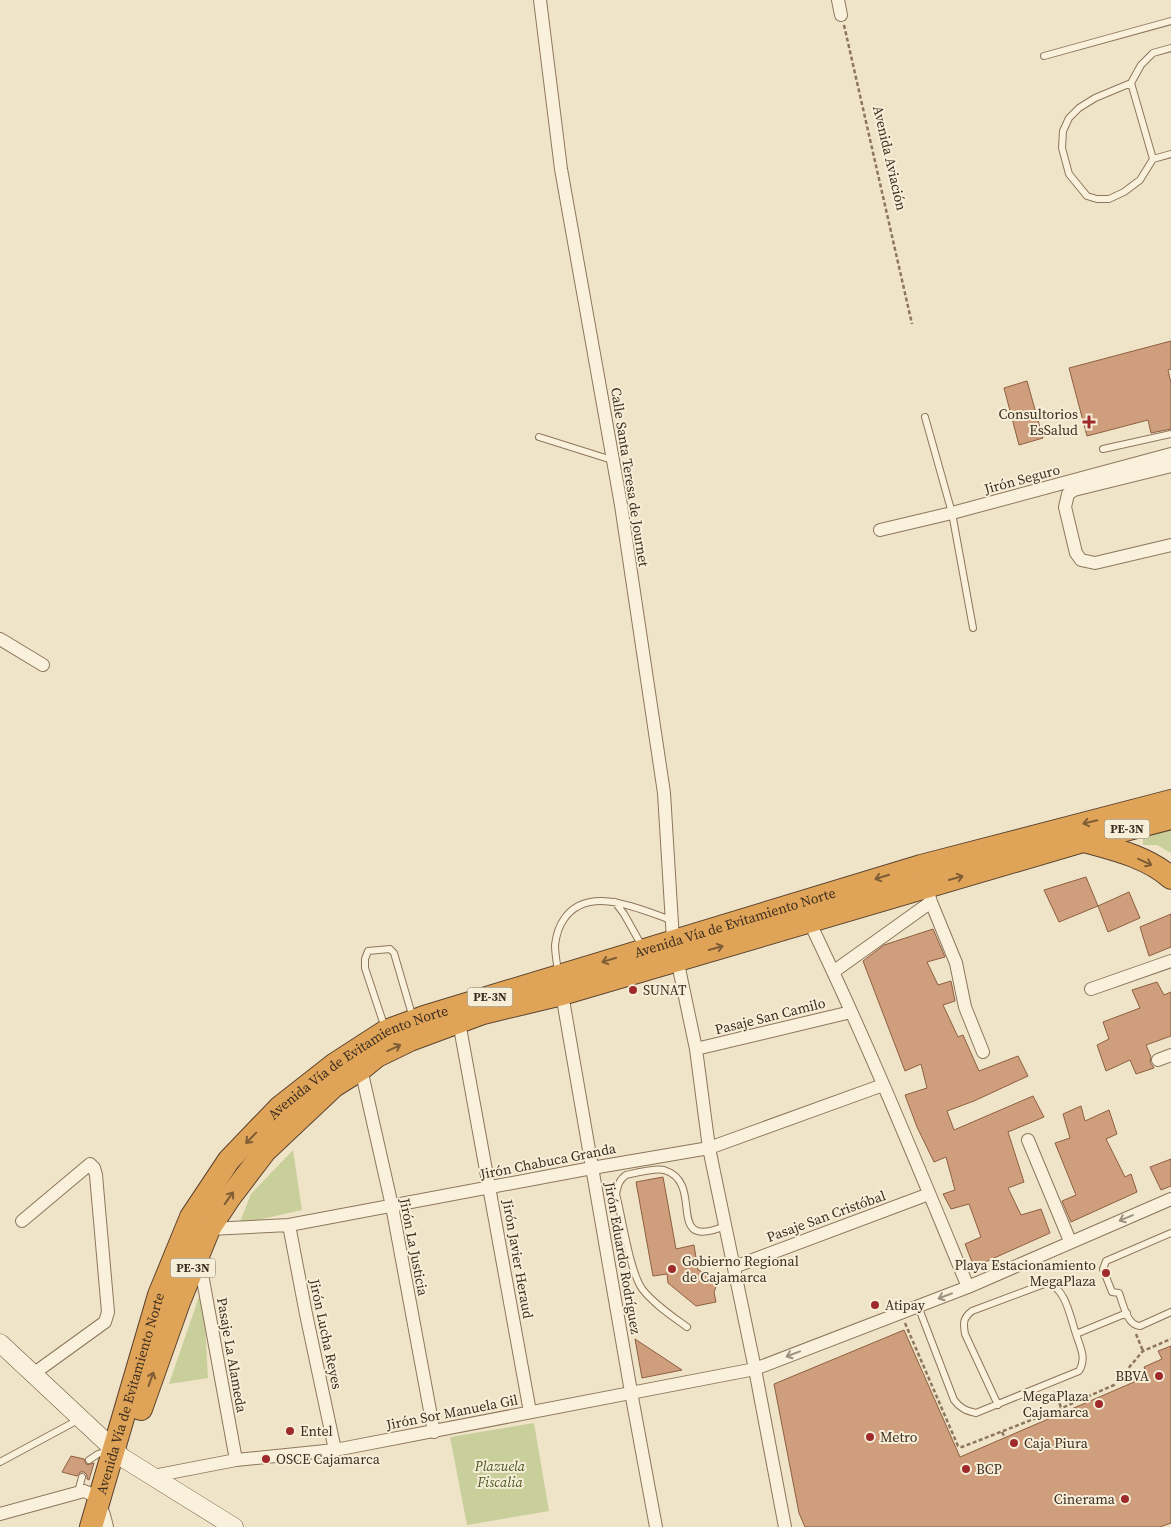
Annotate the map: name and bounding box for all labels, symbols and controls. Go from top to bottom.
street label: Avenida Aviación [868,104,912,213]
street label: Calle Santa Teresa de Journet [606,386,654,568]
place label: Consultorios EsSalud [998,404,1078,440]
marker: Consultorios EsSalud [1082,415,1096,429]
street label: Jirón Seguro [981,459,1062,499]
one-way arrow [1082,818,1098,827]
road number: PE-3N [1104,820,1150,839]
one-way arrow [1137,857,1152,867]
one-way arrow [875,873,891,883]
one-way arrow [947,873,963,882]
street label: Avenida Vía de Evitamiento Norte [632,883,838,963]
one-way arrow [708,943,724,953]
one-way arrow [602,955,618,965]
place label: SUNAT [643,980,687,1000]
marker: SUNAT [627,984,639,996]
road number: PE-3N [468,988,512,1006]
street label: Pasaje San Camilo [713,993,828,1039]
street label: Avenida Vía de Evitamiento Norte [263,1000,450,1124]
one-way arrow [386,1042,401,1052]
one-way arrow [245,1131,257,1143]
street label: Jirón Chabuca Granda [477,1138,618,1184]
street label: Jirón Eduardo Rodríguez [600,1179,646,1336]
street label: Pasaje San Cristóbal [764,1185,888,1247]
one-way arrow [224,1191,234,1205]
street label: Jirón La Justicia [395,1195,433,1298]
street label: Jirón Javier Heraud [498,1197,538,1320]
one-way arrow [1119,1213,1134,1223]
place label: Gobierno Regional de Cajamarca [682,1251,799,1287]
place label: Playa Estacionamiento MegaPlaza [954,1255,1097,1291]
road number: PE-3N [170,1258,216,1278]
marker: Gobierno Regional de Cajamarca [666,1263,678,1275]
marker: Playa Estacionamiento MegaPlaza [1100,1267,1112,1279]
street label: Jirón Lucha Reyes [304,1276,347,1391]
street label: Avenida Vía de Evitamiento Norte [91,1290,169,1497]
one-way arrow [938,1292,953,1301]
place label: Atipay [885,1295,926,1315]
street label: Pasaje La Alameda [212,1296,252,1415]
marker: Atipay [869,1299,881,1311]
one-way arrow [786,1350,801,1359]
place label: BBVA [1115,1366,1150,1386]
marker: BBVA [1153,1370,1165,1382]
one-way arrow [147,1372,156,1387]
place label: MegaPlaza Cajamarca [1023,1386,1090,1422]
street label: Jirón Sor Manuela Gil [384,1389,520,1435]
marker: MegaPlaza Cajamarca [1093,1398,1105,1410]
place label: Entel [300,1421,333,1441]
marker: Entel [284,1425,296,1437]
place label: Metro [880,1427,918,1447]
marker: Metro [864,1431,876,1443]
place label: Caja Piura [1024,1433,1089,1453]
marker: Caja Piura [1008,1437,1020,1449]
place label: OSCE Cajamarca [276,1449,381,1469]
marker: OSCE Cajamarca [260,1453,272,1465]
park label: Plazuela Fiscalia [474,1456,526,1492]
place label: BCP [976,1459,1002,1479]
marker: BCP [960,1463,972,1475]
place label: Cinerama [1054,1489,1116,1509]
marker: Cinerama [1119,1493,1131,1505]

